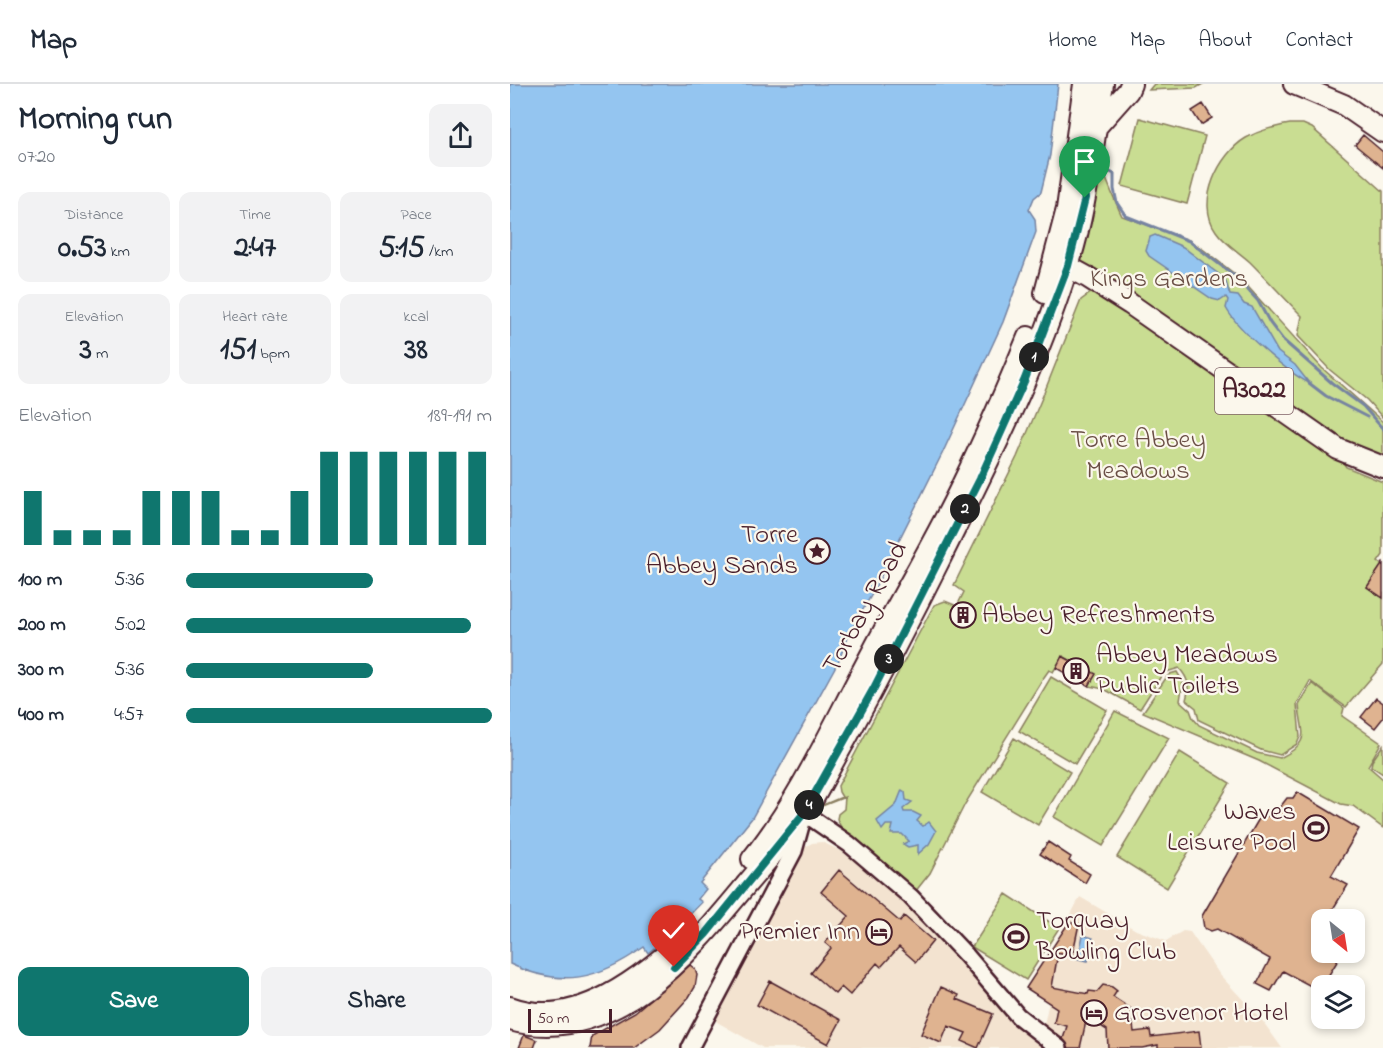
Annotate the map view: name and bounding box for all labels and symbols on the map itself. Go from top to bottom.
pin [1059,136,1110,198]
park label: Kings Gardens [1090,260,1248,299]
pin: 1 [1019,342,1049,372]
road number: A3022 [1215,368,1293,414]
park label: Torre Abbey Meadows [1070,421,1206,491]
pin: 2 [950,494,980,524]
place label: Torre Abbey Sands [646,516,799,586]
street label: Torbay Road [814,535,918,681]
place icon: Torre Abbey Sands [802,536,832,566]
place label: Abbey Refreshments [982,596,1215,635]
building icon: Abbey Refreshments [948,600,978,630]
place label: Abbey Meadows Public Toilets [1096,636,1278,706]
pin: 3 [874,644,904,674]
building icon: Abbey Meadows Public Toilets [1061,656,1091,686]
pin: 4 [794,790,824,820]
place label: Waves Leisure Pool [1167,793,1296,863]
sports icon: Waves Leisure Pool [1301,813,1331,843]
place label: Torquay Bowling Club [1035,902,1176,972]
pin [648,905,699,967]
north arrow [1311,909,1365,963]
place label: Premier Inn [740,913,860,952]
hotel icon: Premier Inn [864,917,894,947]
sports icon: Torquay Bowling Club [1001,922,1031,952]
place label: Grosvenor Hotel [1114,994,1288,1033]
hotel icon: Grosvenor Hotel [1079,998,1109,1028]
scale bar [528,1006,612,1034]

